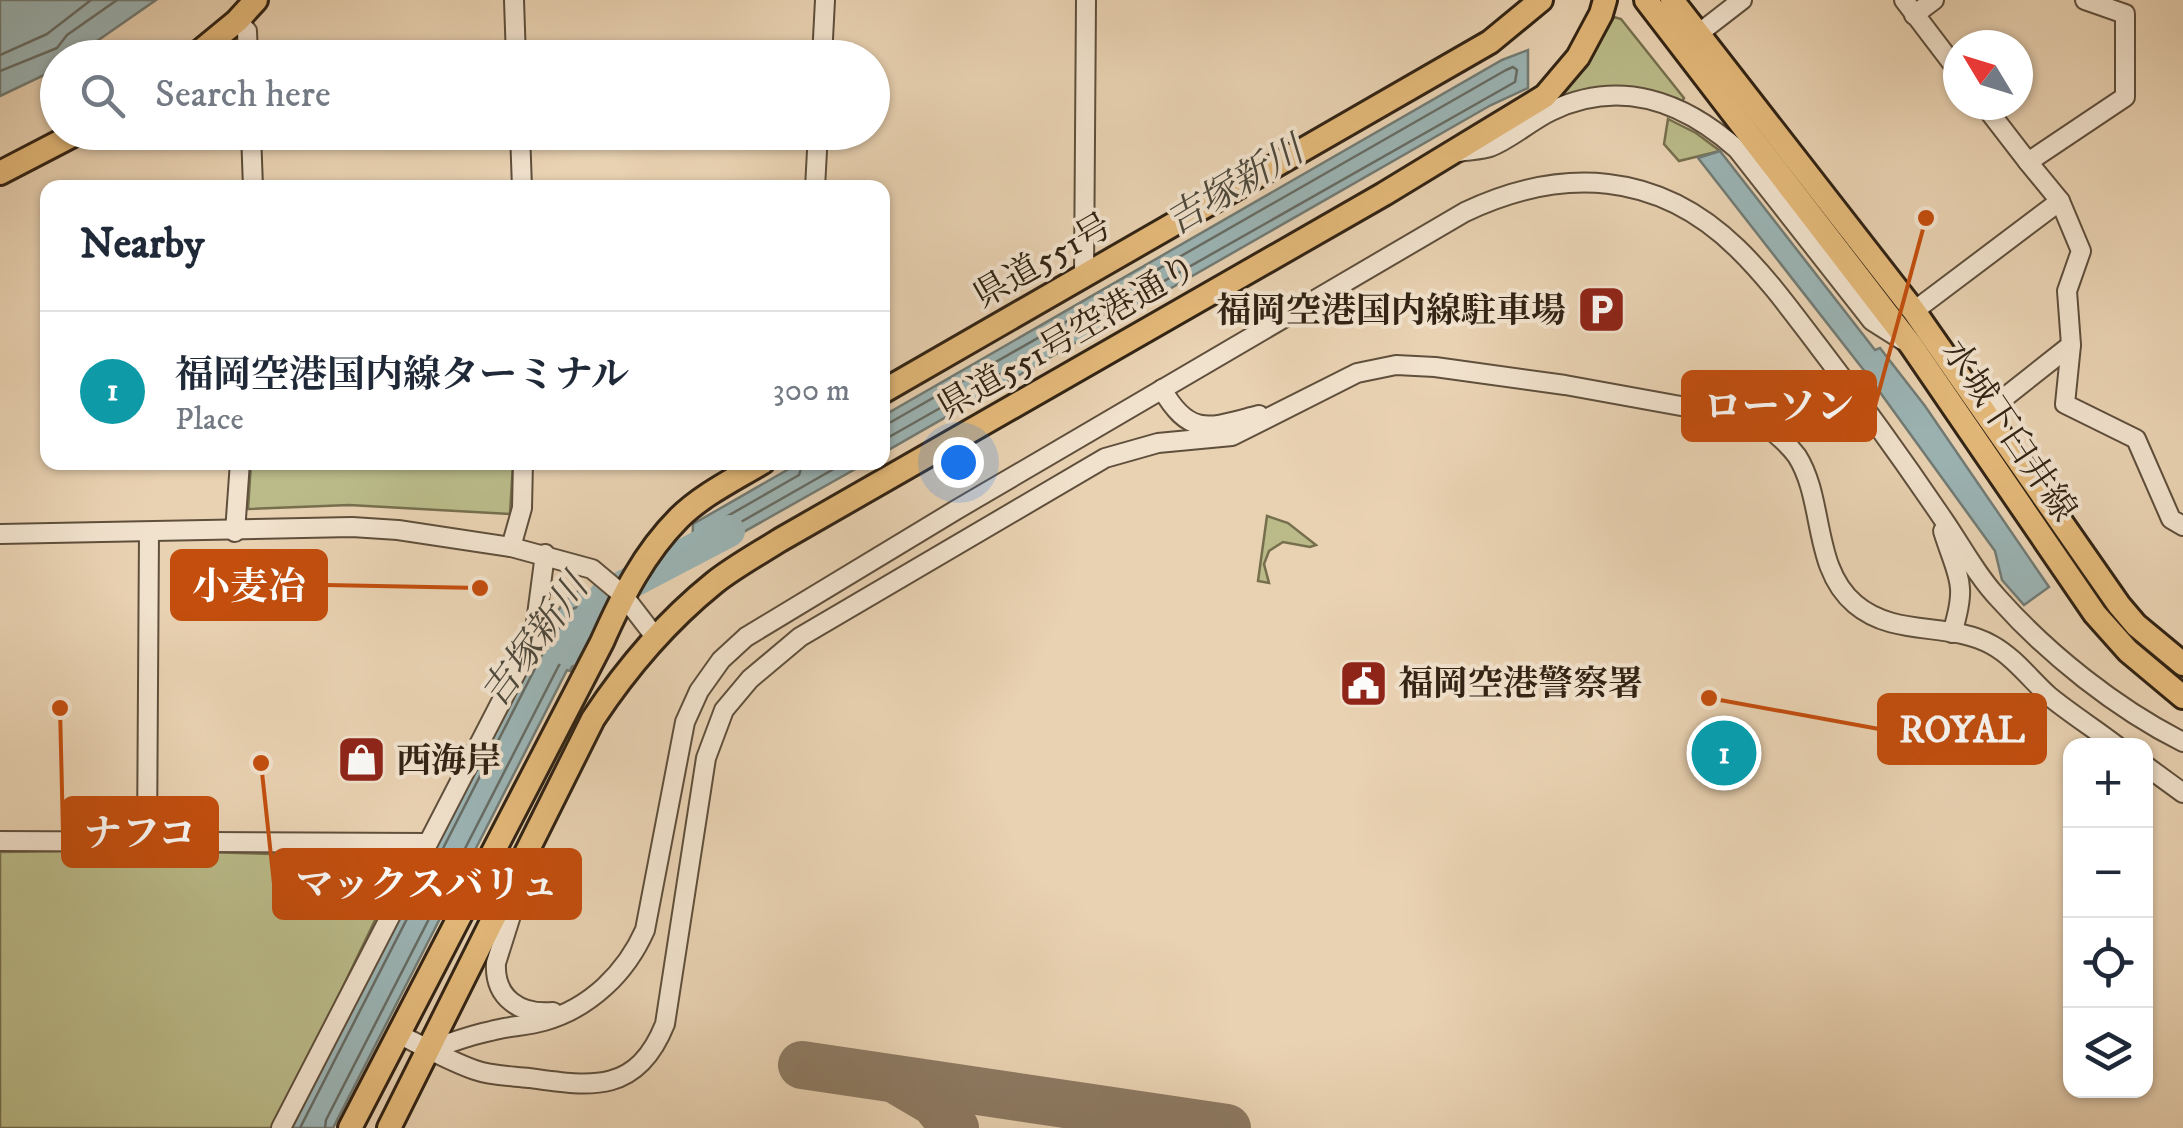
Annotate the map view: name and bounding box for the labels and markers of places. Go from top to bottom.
parking icon: 福岡空港国内線駐車場 [1575,284,1627,336]
place label: 福岡空港国内線駐車場 [1216,290,1566,334]
callout: ローソン [1683,372,1875,440]
callout: 小麦冶 [172,551,326,619]
public building icon: 福岡空港警察署 [1337,657,1389,709]
place label: 福岡空港警察署 [1398,663,1643,707]
callout: ROYAL [1879,695,2045,763]
pin: 1 [1692,716,1756,790]
shop icon: 西海岸 [335,734,387,786]
place label: 西海岸 [396,740,501,784]
callout: ナフコ [63,798,217,866]
callout: マックスバリュ [274,850,580,918]

